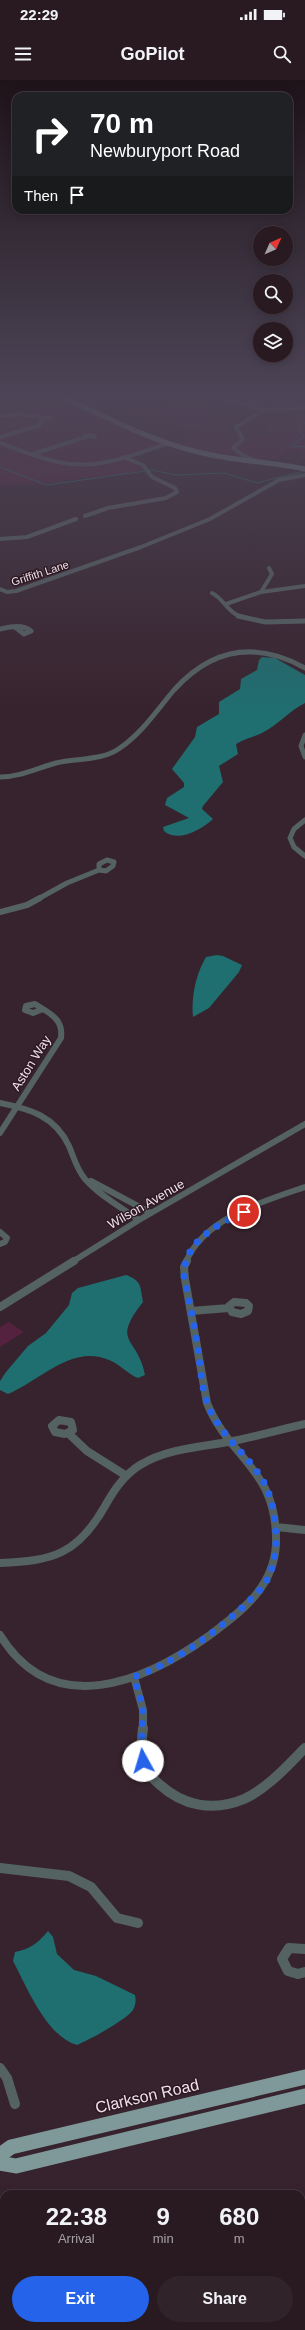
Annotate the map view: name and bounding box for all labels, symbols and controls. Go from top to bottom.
text: 22:29 [20,6,58,23]
icon: menu [12,43,34,65]
icon: search [271,43,293,65]
text: GoPilot [121,44,185,64]
icon: right [24,108,76,160]
text: 70 m [90,108,154,139]
text: Newburyport Road [90,141,240,161]
icon: arrive [66,184,88,206]
text: Then [24,187,58,204]
north arrow [253,226,293,266]
map controls [253,226,293,362]
button: search [253,274,293,314]
button: layers [253,322,293,362]
street label: Griffith Lane [10,558,70,588]
street label: Aston Way [8,1032,54,1093]
street label: Wilson Avenue [105,1176,187,1232]
pin [227,1195,261,1229]
icon: arrive [233,1201,255,1223]
position arrow [122,1740,164,1782]
street label: Clarkson Road [94,2076,200,2116]
text: 22:38 [46,2203,107,2230]
text: 9 [156,2203,170,2230]
text: 680 [219,2203,259,2230]
text: Arrival [58,2231,95,2246]
text: min [153,2231,174,2246]
text: m [234,2231,245,2246]
button: Exit [12,2276,149,2322]
button: Share [157,2276,293,2322]

